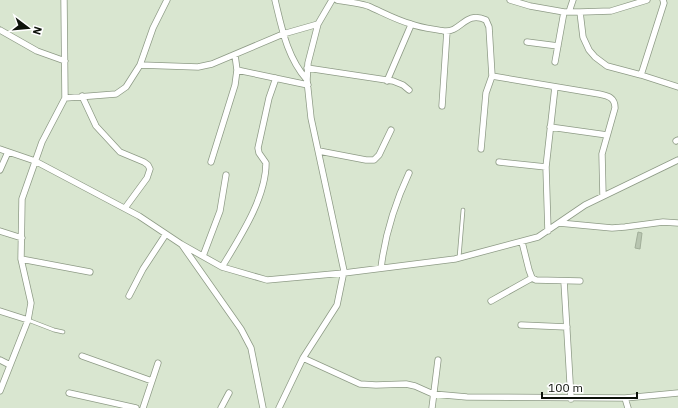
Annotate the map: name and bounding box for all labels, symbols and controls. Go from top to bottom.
north arrow [8,8,48,48]
text: N [30,25,45,37]
scale bar [542,374,637,400]
text: 100 m [548,380,583,395]

